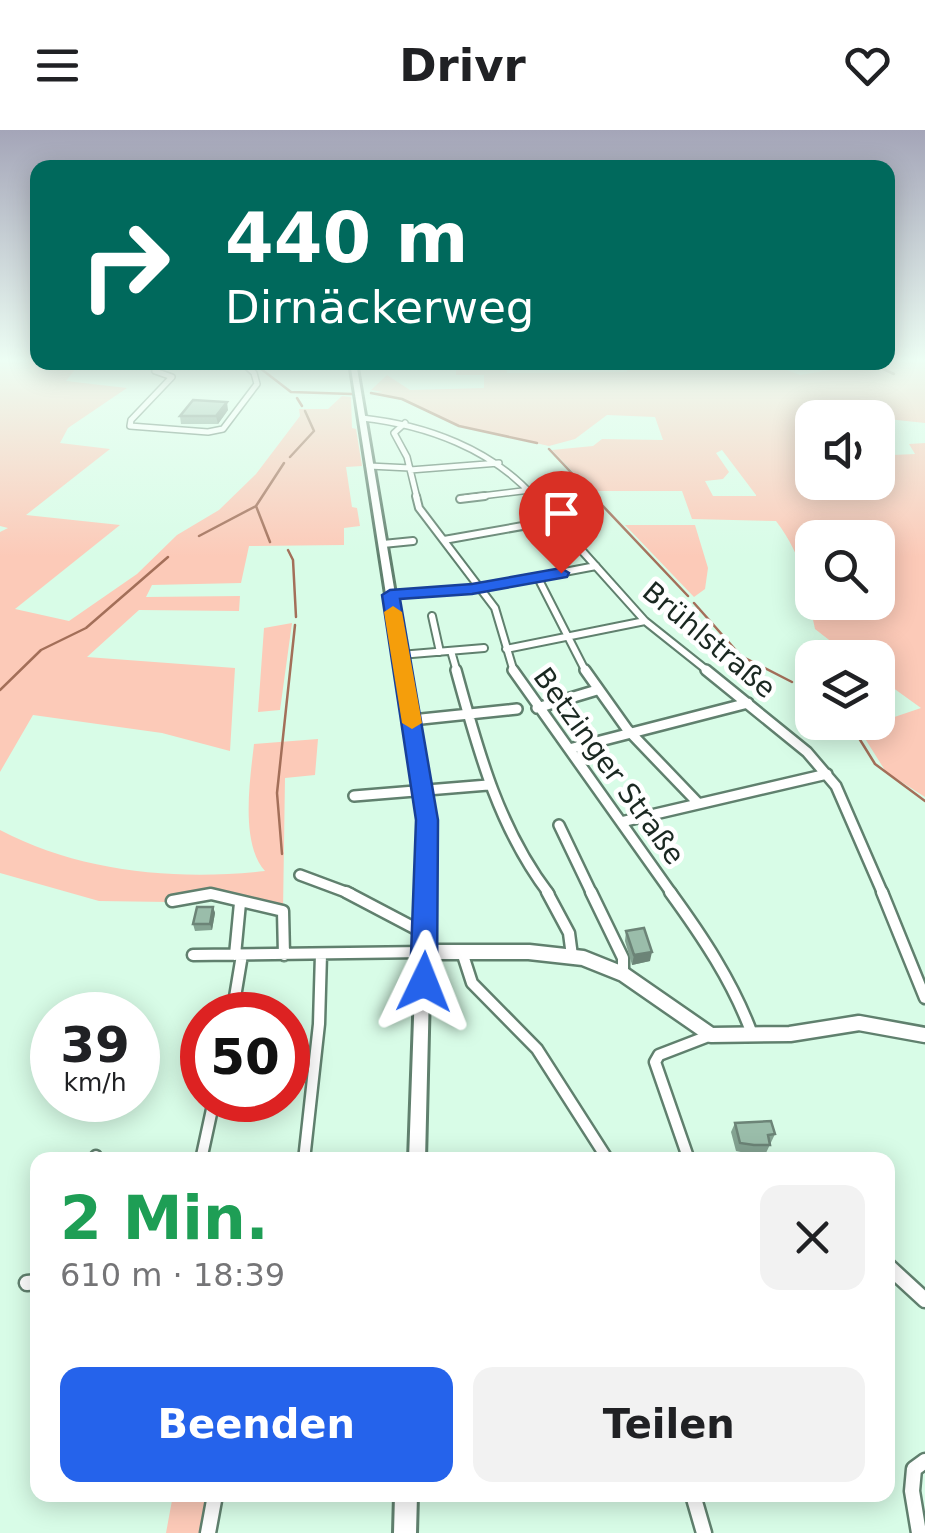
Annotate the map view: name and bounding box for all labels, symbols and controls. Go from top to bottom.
icon: menu [30,38,85,93]
icon: heart [840,38,895,93]
text: Drivr [399,39,526,92]
text: 440 m [225,197,468,279]
icon: right [60,200,190,330]
text: Dirnäckerweg [225,281,534,334]
map controls [795,400,895,740]
button: sound [795,400,895,500]
pin [519,471,604,574]
icon: arrive [534,486,589,541]
button: search [795,520,895,620]
street label: Brühlstraße [636,575,782,705]
button: layers [795,640,895,740]
street label: Betzinger Straße [526,661,692,871]
position arrow [372,930,476,1034]
speed limit sign: 50 [180,992,310,1122]
text: 39 [60,1016,130,1074]
text: km/h [63,1068,127,1097]
text: 2 Min. [60,1183,268,1253]
button: close [760,1185,865,1290]
text: 610 m · 18:39 [60,1256,285,1294]
button: Beenden [60,1367,453,1482]
button: Teilen [473,1367,865,1482]

